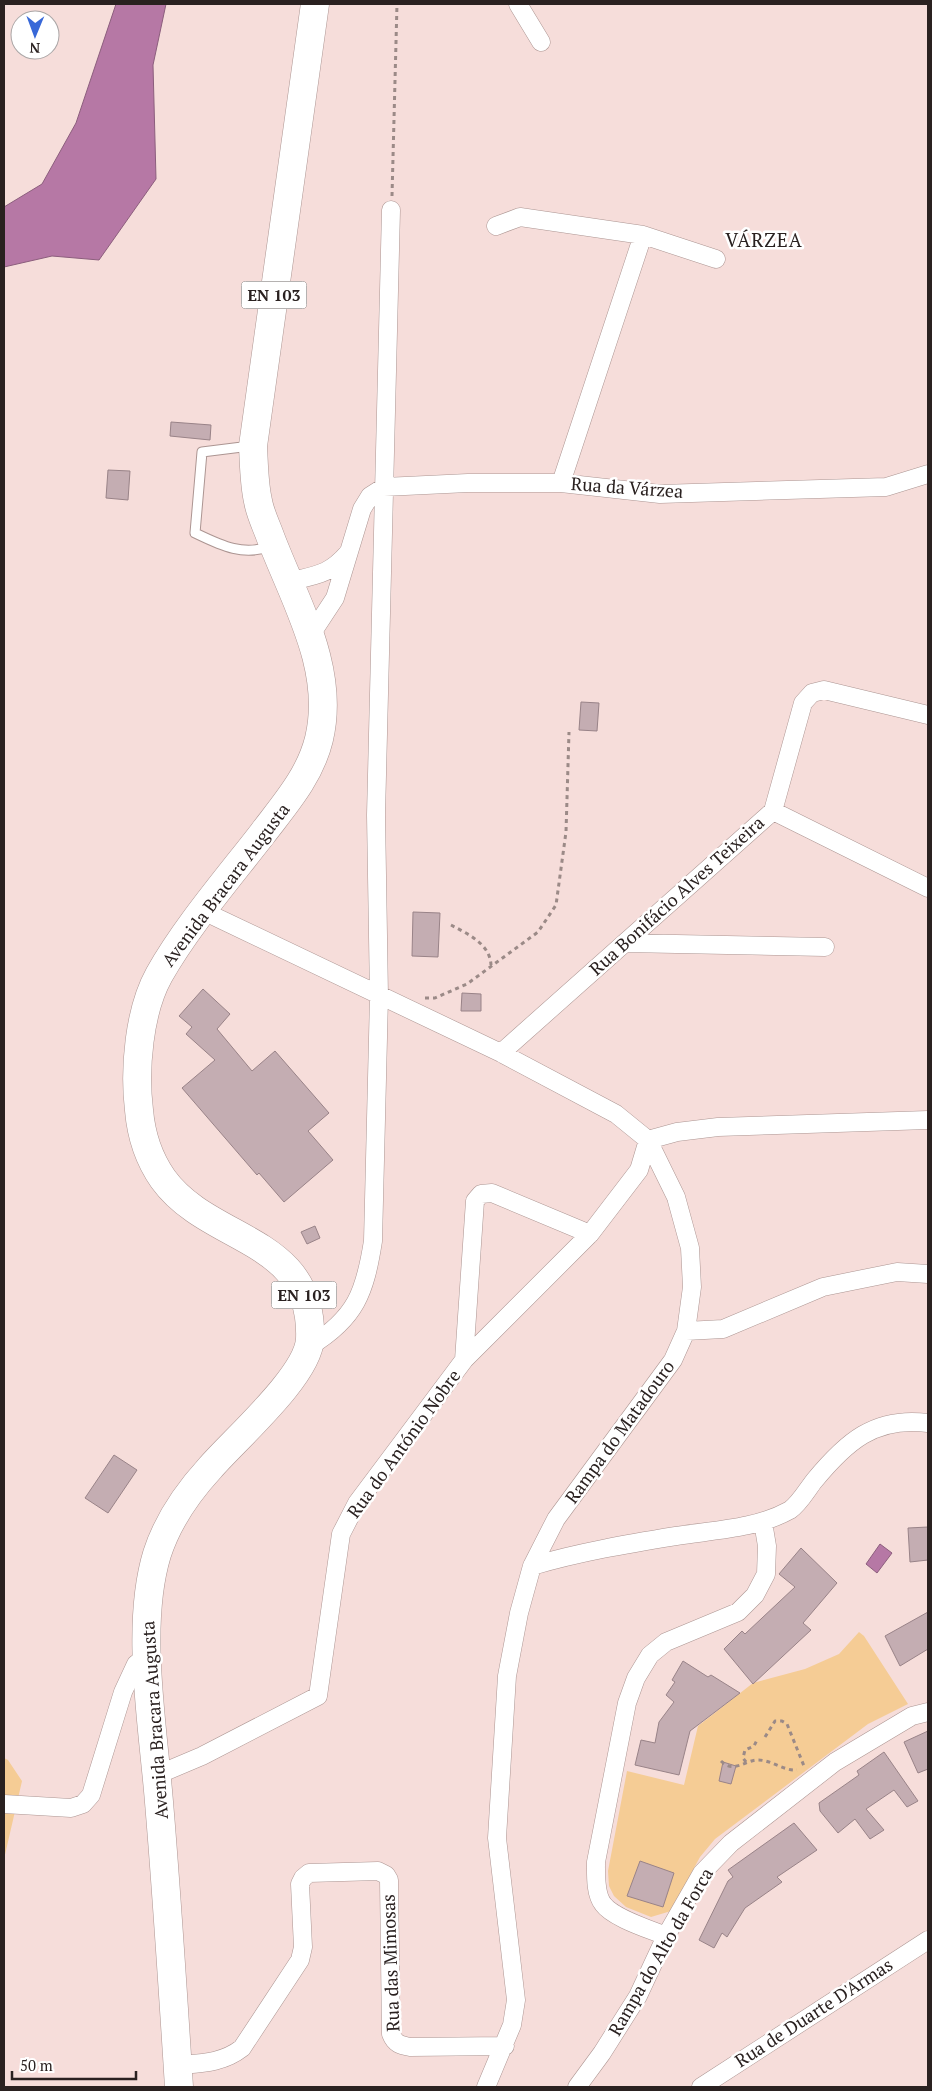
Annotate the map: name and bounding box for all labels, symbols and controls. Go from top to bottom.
north arrow [10,10,60,60]
text: N [29,39,40,58]
district label: VÁRZEA [725,227,803,252]
road number: EN 103 [242,282,306,308]
street label: Rua da Várzea [570,471,684,503]
street label: Avenida Bracara Augusta [156,798,295,971]
street label: Rua Bonifácio Alves Teixeira [584,810,769,980]
road number: EN 103 [272,1282,336,1308]
street label: Rampa do Matadouro [559,1355,679,1508]
street label: Rua do António Nobre [341,1364,465,1523]
street label: Avenida Bracara Augusta [135,1620,173,1820]
street label: Rampa do Alto da Forca [602,1863,718,2040]
street label: Rua das Mimosas [376,1894,404,2032]
street label: Rua de Duarte D'Armas [730,1952,897,2072]
scale bar [12,2048,136,2080]
text: 50 m [20,2055,53,2075]

